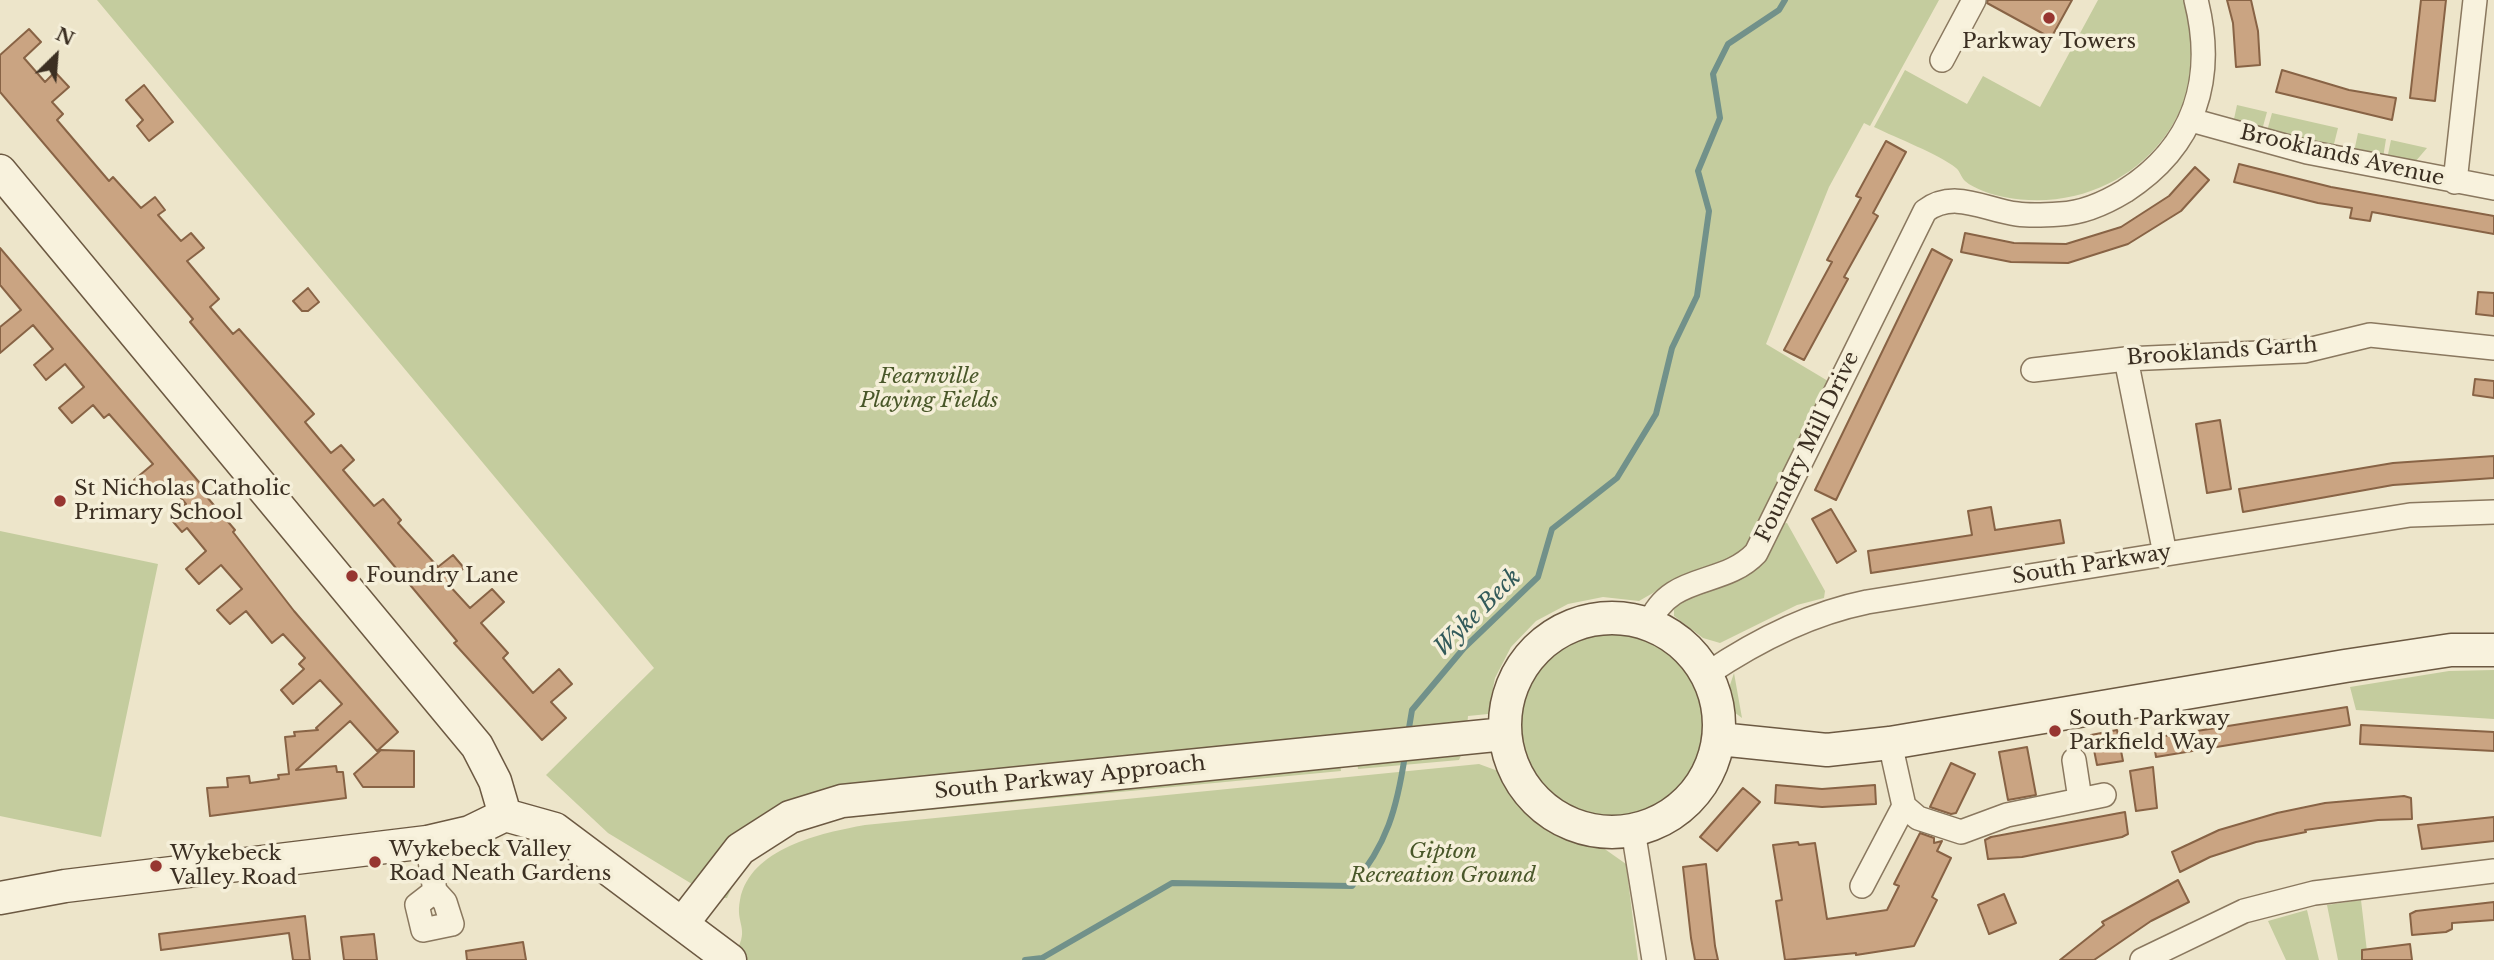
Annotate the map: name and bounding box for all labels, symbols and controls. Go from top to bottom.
marker: Parkway Towers [2041,10,2057,26]
north arrow [21,21,91,91]
text: N [52,22,78,51]
place label: Parkway Towers [1962,29,2136,55]
street label: Brooklands Avenue [2237,120,2447,192]
street label: Brooklands Garth [2126,333,2318,371]
street label: Foundry Mill Drive [1751,348,1865,546]
park label: Fearnville Playing Fields [860,364,998,414]
place label: St Nicholas Catholic Primary School [74,476,291,526]
marker: St Nicholas Catholic Primary School [52,493,68,509]
street label: South Parkway [2011,540,2173,590]
place label: Foundry Lane [366,563,519,589]
water label: Wyke Beck [1429,564,1527,662]
marker: Foundry Lane [344,568,360,584]
place label: South Parkway Parkfield Way [2069,706,2230,756]
marker: South Parkway Parkfield Way [2047,723,2063,739]
street label: South Parkway Approach [933,751,1207,805]
place label: Wykebeck Valley Road Neath Gardens [389,837,611,887]
park label: Gipton Recreation Ground [1350,839,1536,889]
place label: Wykebeck Valley Road [170,841,297,891]
marker: Wykebeck Valley Road Neath Gardens [367,854,383,870]
marker: Wykebeck Valley Road [148,858,164,874]

